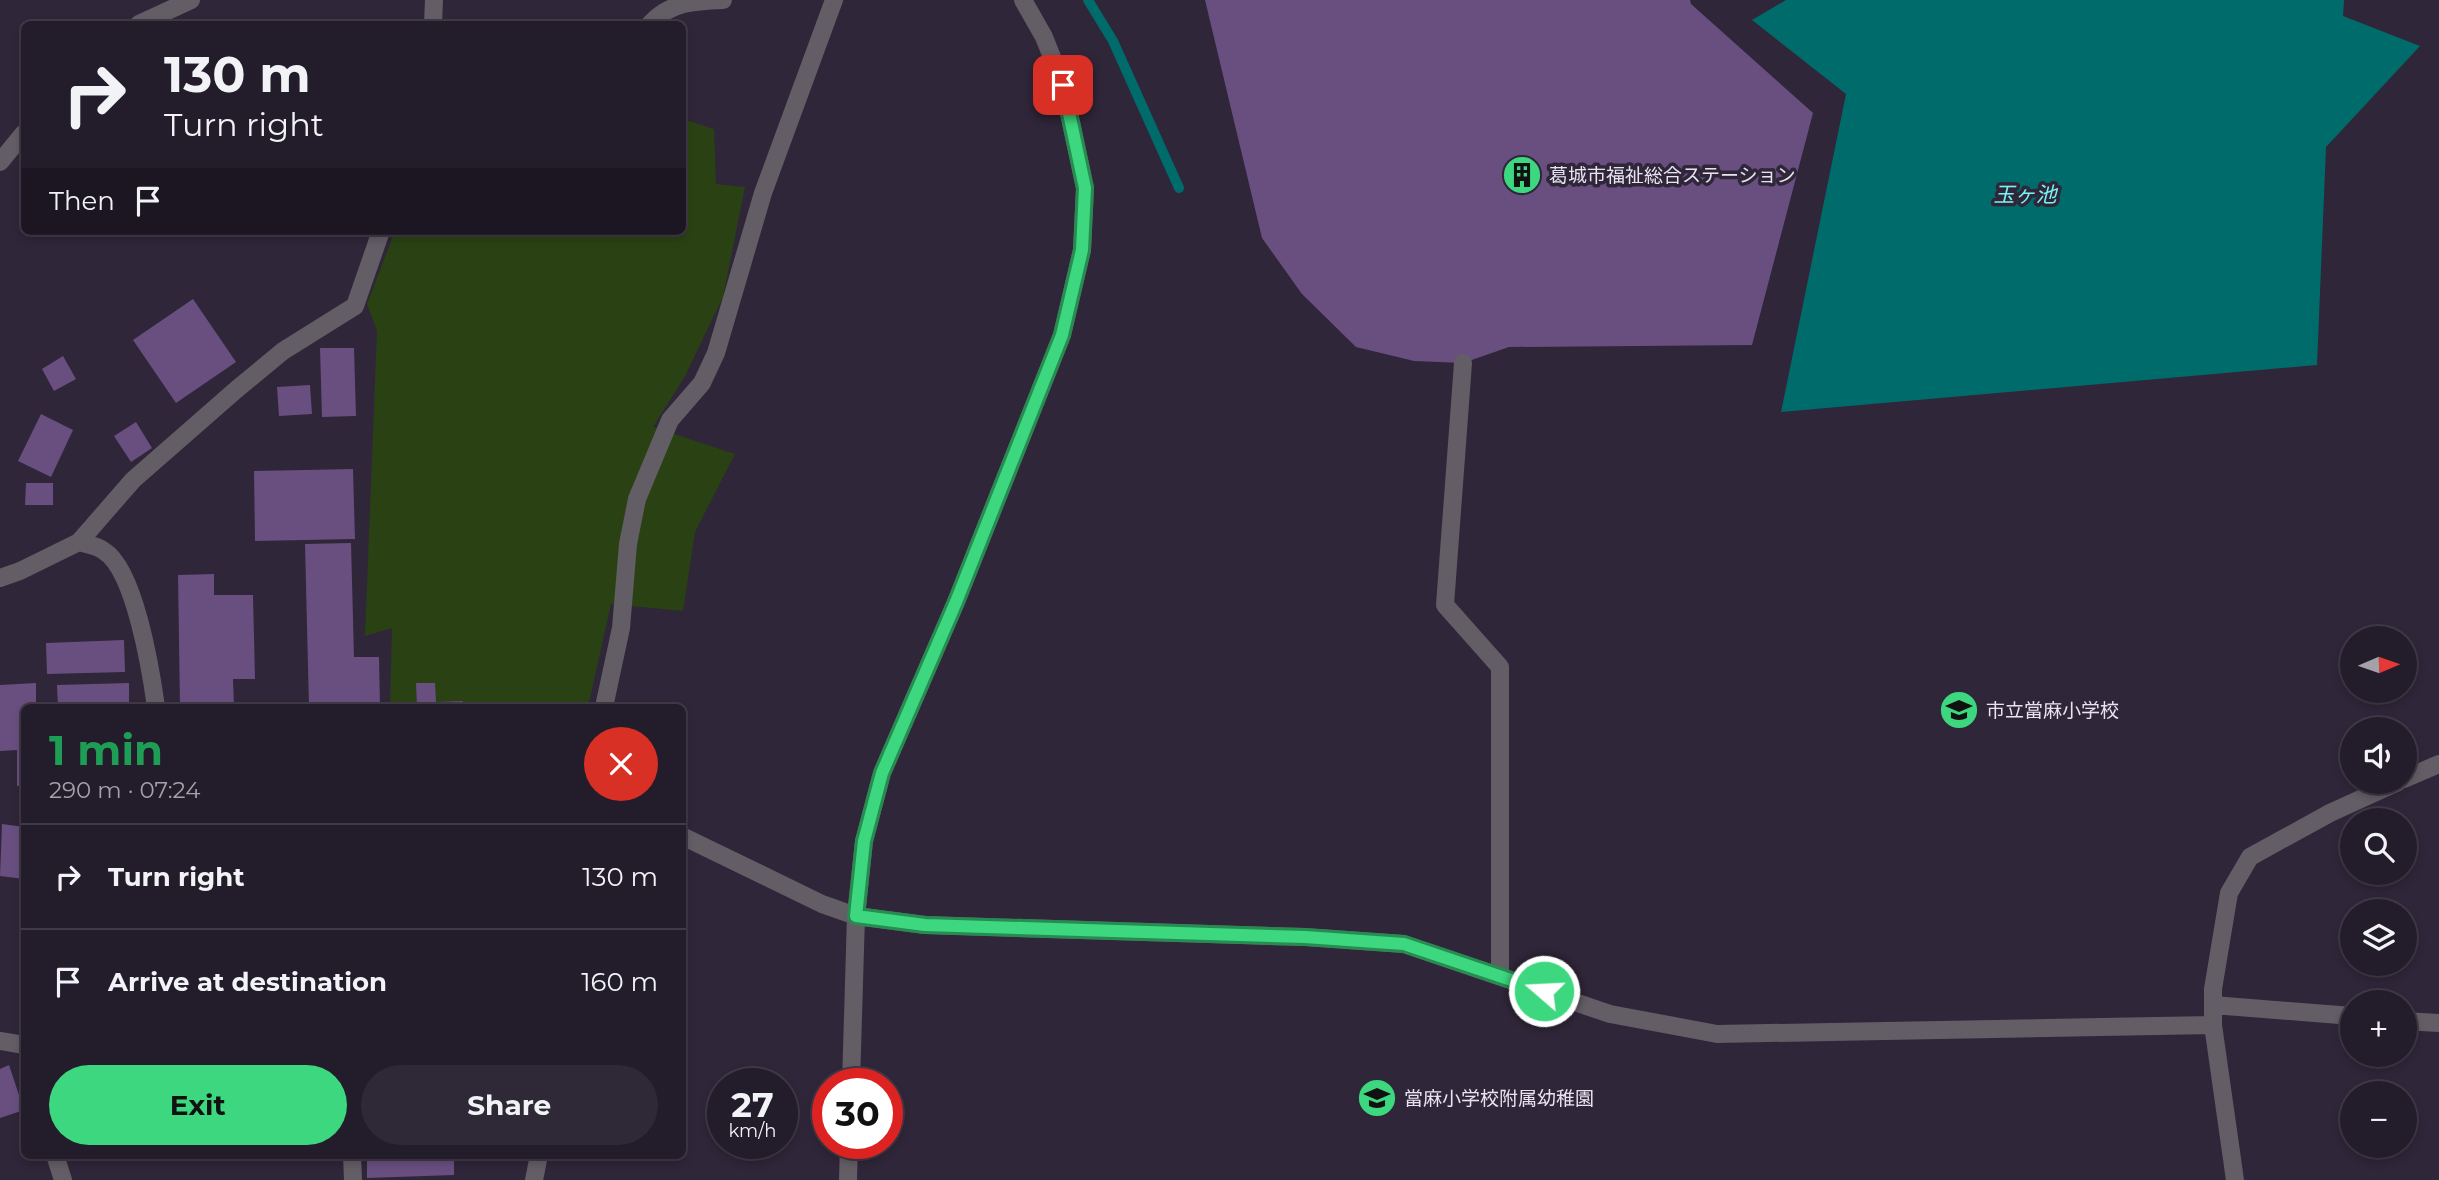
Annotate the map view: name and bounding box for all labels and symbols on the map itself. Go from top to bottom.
pin [1033,55,1093,115]
building icon: 葛城市福祉総合ステーション [1501,154,1543,196]
place label: 葛城市福祉総合ステーション [1549,164,1796,187]
water label: 玉ヶ池 [1994,182,2058,207]
north arrow [2340,626,2417,704]
school or university icon: 市立當麻小学校 [1938,689,1980,731]
place label: 市立當麻小学校 [1986,699,2119,722]
position arrow [1507,954,1581,1028]
speed limit sign: 30 [812,1068,903,1159]
school or university icon: 當麻小学校附属幼稚園 [1356,1077,1398,1119]
place label: 當麻小学校附属幼稚園 [1404,1087,1594,1110]

